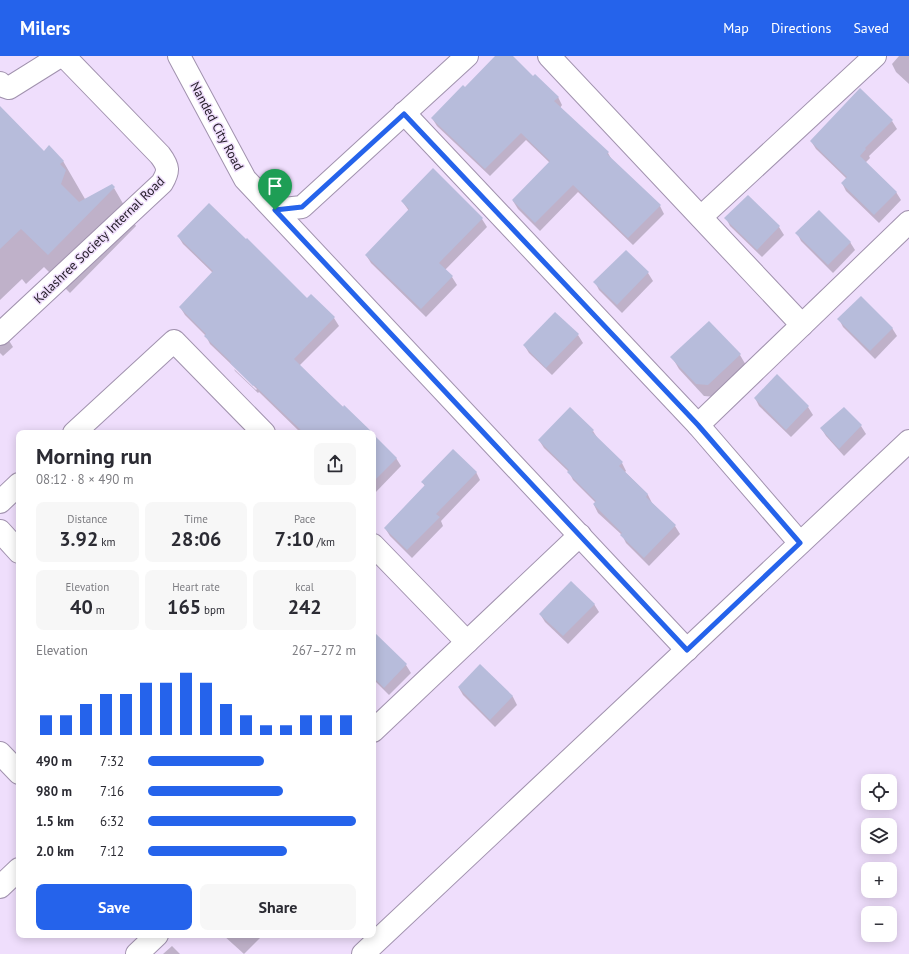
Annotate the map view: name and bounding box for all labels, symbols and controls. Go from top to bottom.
text: Milers [20,16,70,40]
text: Map [723,19,749,37]
text: Directions [771,19,831,37]
text: Saved [853,19,889,37]
street label: Nanded City Road [186,79,248,173]
pin [258,169,292,210]
street label: Kalashree Society Internal Road [30,173,168,307]
icon: arrive [264,175,286,197]
text: Morning run [36,442,152,470]
button: share [314,443,356,485]
text: 08:12 · 8 × 490 m [36,471,133,488]
text: Distance [67,512,107,526]
text: Time [184,512,208,526]
text: Pace [294,512,315,526]
text: 3.92 [59,526,98,552]
text: 28:06 [171,526,221,552]
text: 7:10 [274,526,314,552]
text: km [98,535,115,549]
text: /km [314,535,335,549]
text: Elevation [65,580,109,594]
text: Heart rate [172,580,220,594]
text: kcal [295,580,314,594]
text: 40 [70,594,93,620]
text: 165 [167,594,201,620]
text: 242 [288,594,322,620]
text: m [93,603,105,617]
text: bpm [201,603,225,617]
text: Elevation [36,642,88,659]
text: 267–272 m [292,642,356,659]
text: 490 m [36,753,72,770]
text: 7:32 [100,753,124,770]
map controls [861,774,897,942]
button: locate [861,774,897,810]
text: 980 m [36,783,72,800]
text: 7:16 [100,783,124,800]
text: 1.5 km [36,813,74,830]
text: 6:32 [100,813,124,830]
button: layers [861,818,897,854]
text: 2.0 km [36,843,74,860]
text: 7:12 [100,843,124,860]
button: + [861,862,897,898]
button: Save [36,884,192,930]
button: Share [200,884,356,930]
button: − [861,906,897,942]

